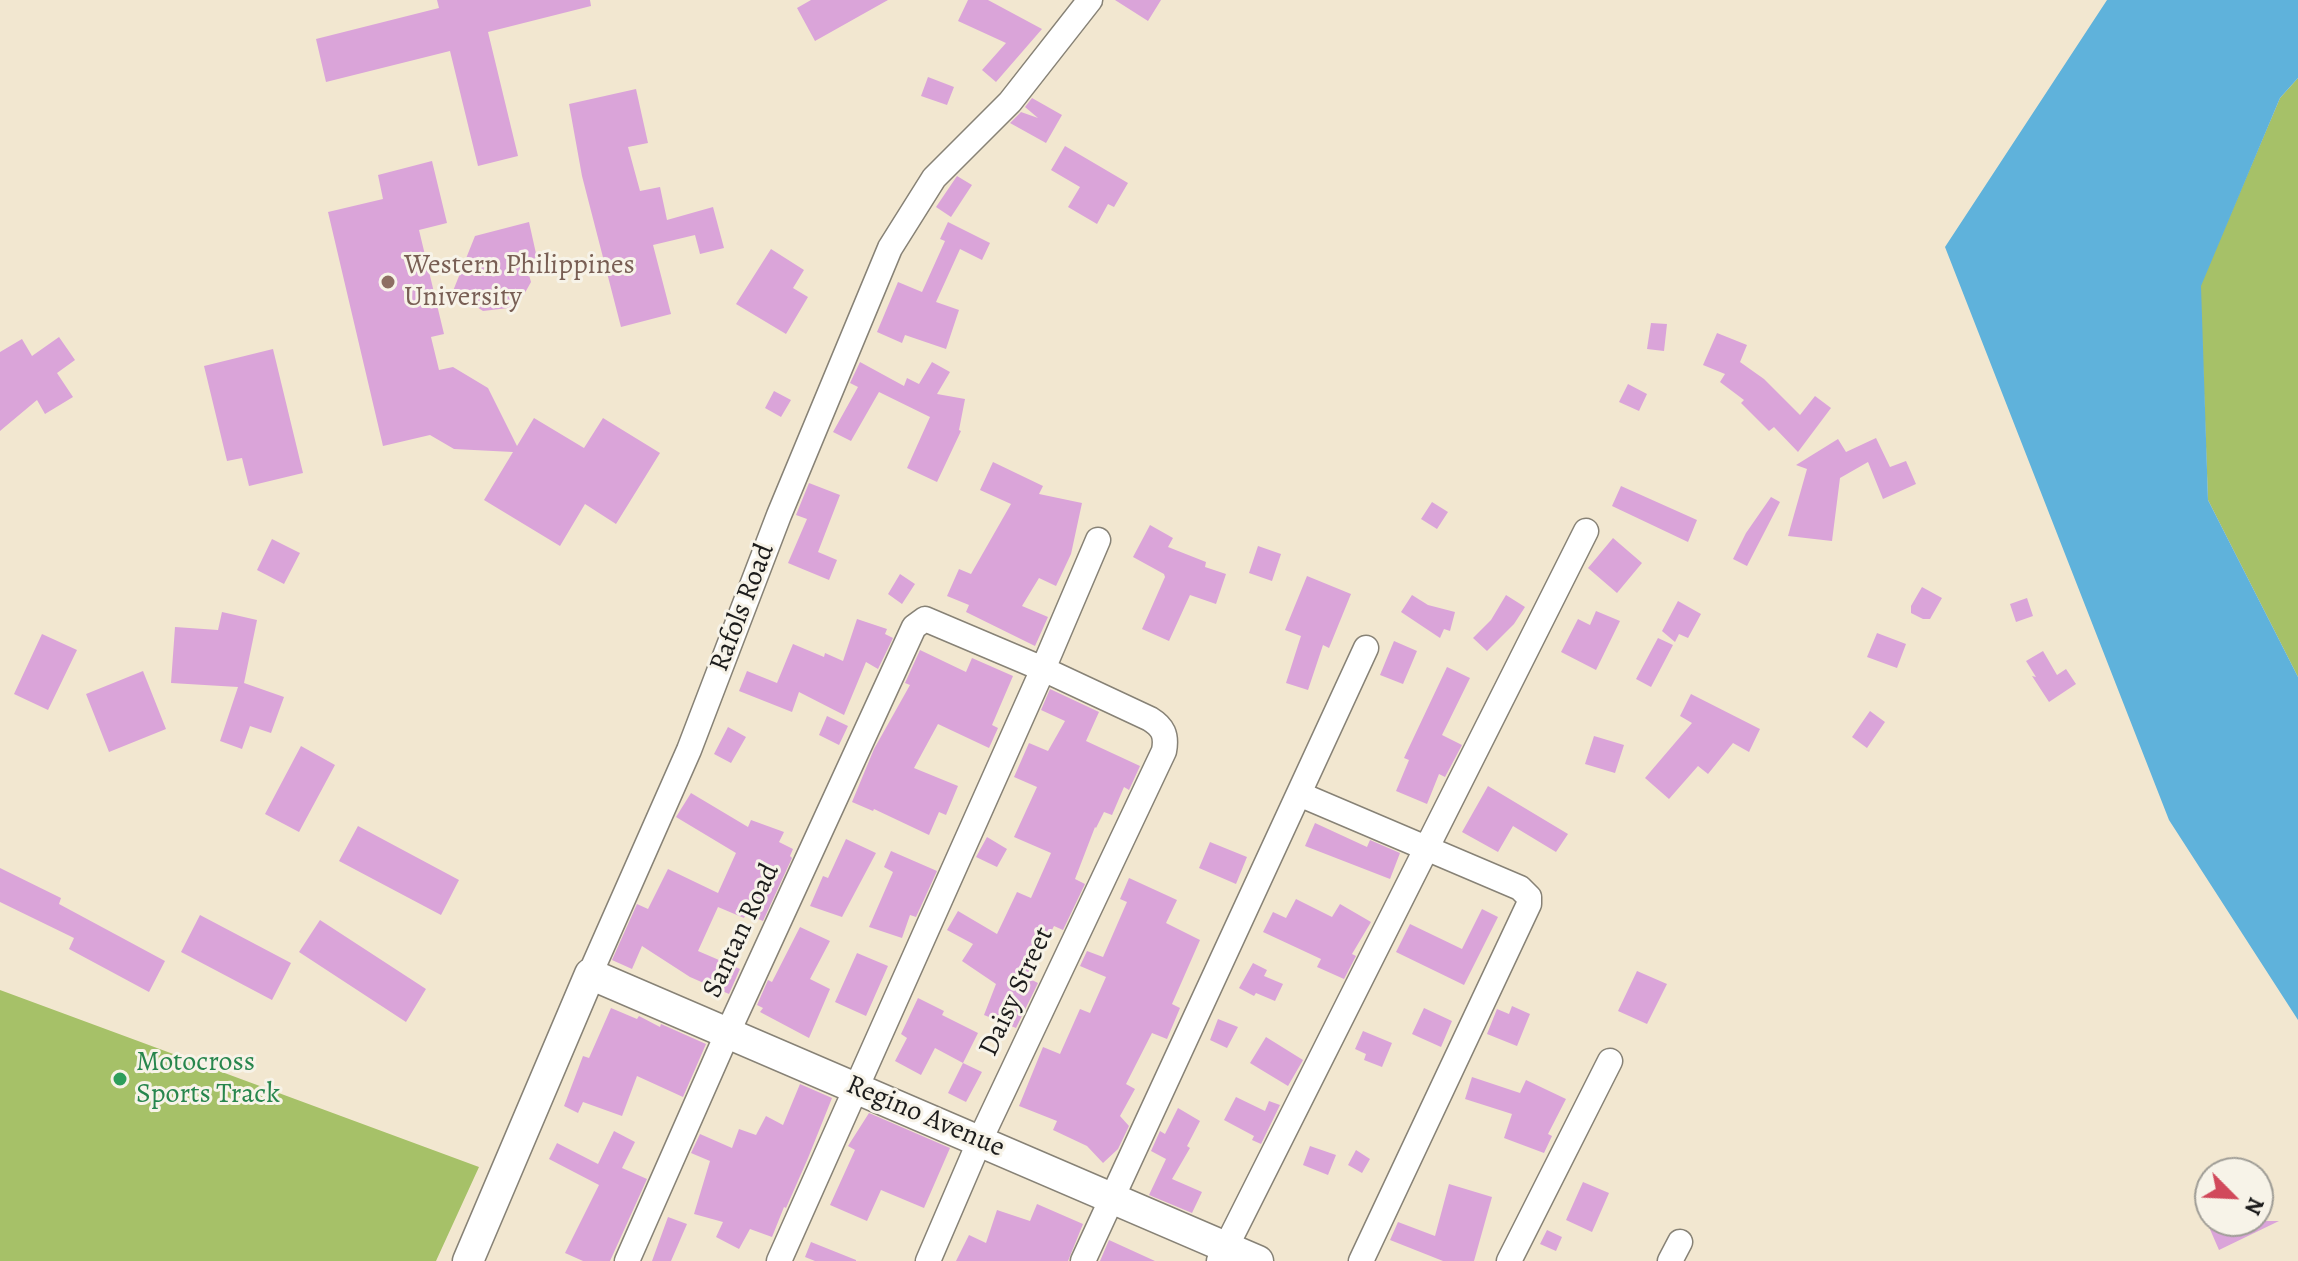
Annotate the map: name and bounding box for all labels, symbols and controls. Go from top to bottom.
place label: Western Philippines University [404,249,635,315]
marker: Western Philippines University [379,273,397,291]
street label: Rafols Road [703,539,783,677]
street label: Santan Road [696,859,788,1003]
street label: Daisy Street [972,922,1062,1062]
place label: Motocross Sports Track [136,1046,280,1112]
street label: Regino Avenue [841,1069,1009,1165]
marker: Motocross Sports Track [111,1070,129,1088]
north arrow [2194,1157,2274,1237]
text: N [2237,1193,2271,1219]

